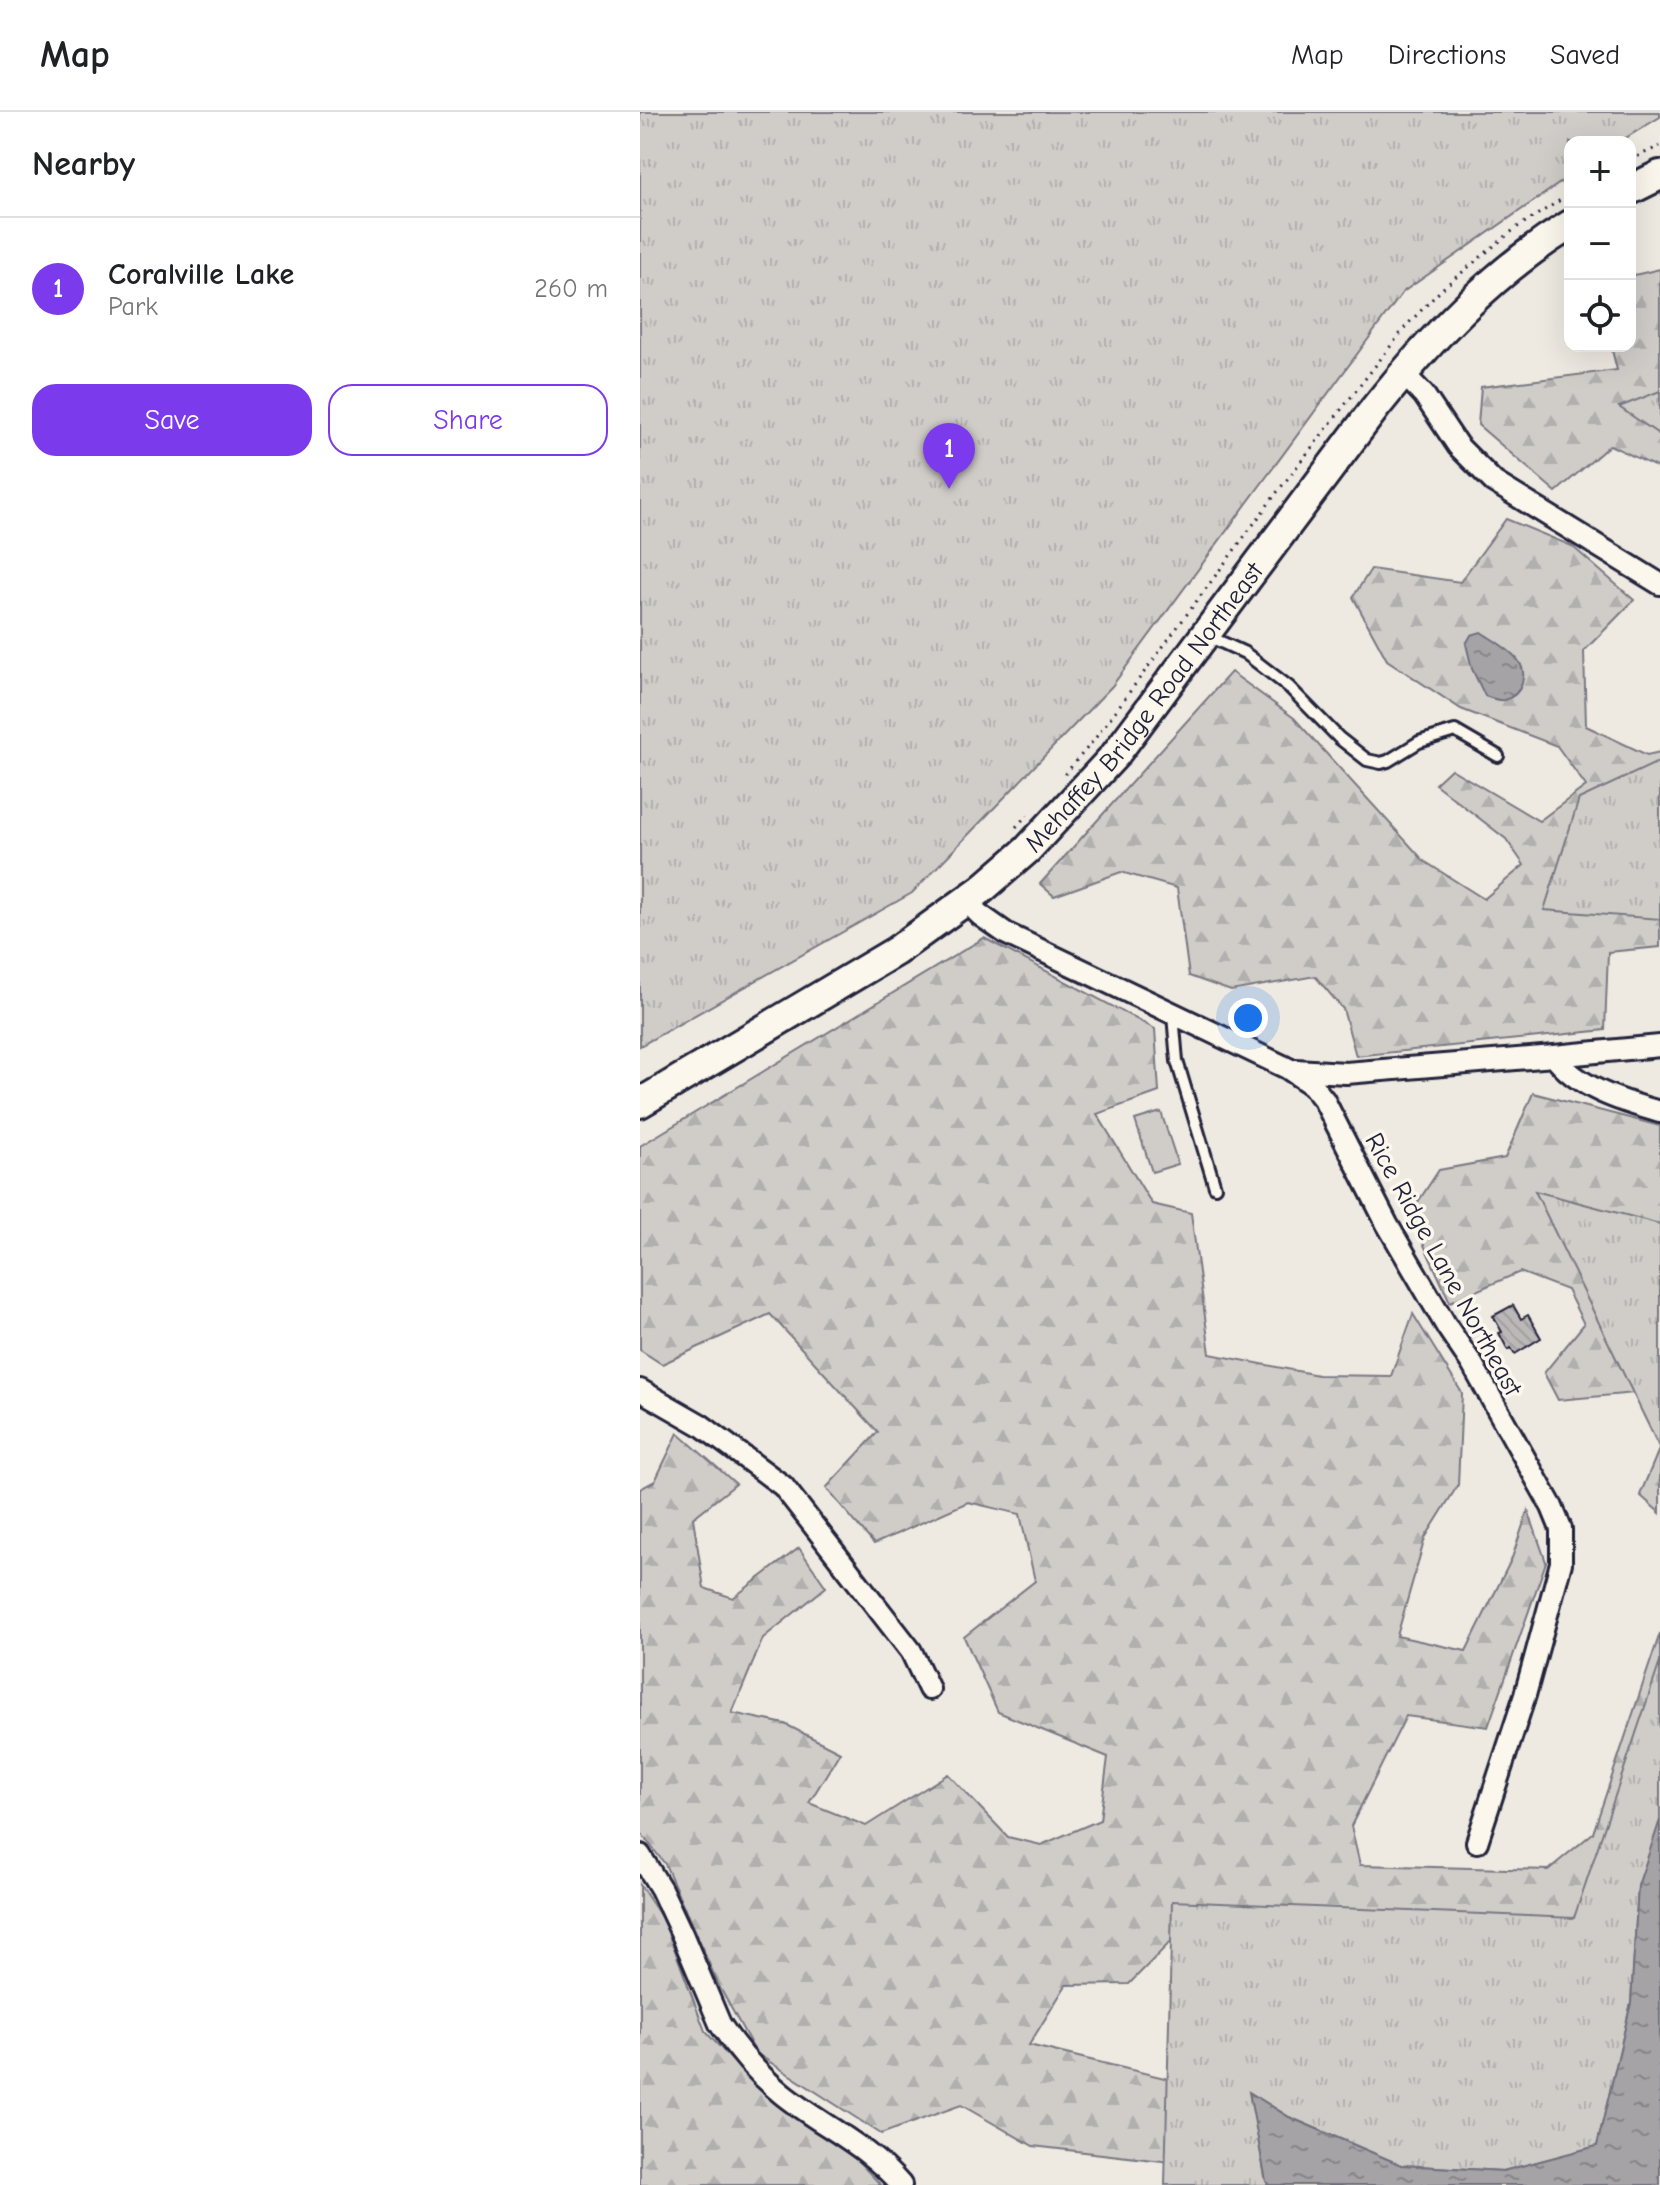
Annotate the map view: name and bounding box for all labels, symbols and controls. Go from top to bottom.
text: Map [40,33,110,77]
text: Map [1291,39,1344,71]
text: Directions [1388,39,1506,71]
text: Saved [1550,39,1620,71]
map controls [1564,136,1636,352]
button: + [1564,136,1636,208]
text: Nearby [32,144,135,184]
button: − [1564,208,1636,280]
text: Coralville Lake [108,257,294,292]
text: 1 [53,274,63,304]
text: 260 m [534,274,608,304]
button: locate [1564,280,1636,352]
text: Park [108,292,158,322]
button: Save [32,384,312,456]
button: Share [328,384,608,456]
pin: 1 [923,423,975,489]
street label: Mehaffey Bridge Road Northeast [1019,556,1271,859]
your location [1228,998,1268,1038]
street label: Rice Ridge Lane Northeast [1358,1128,1529,1402]

